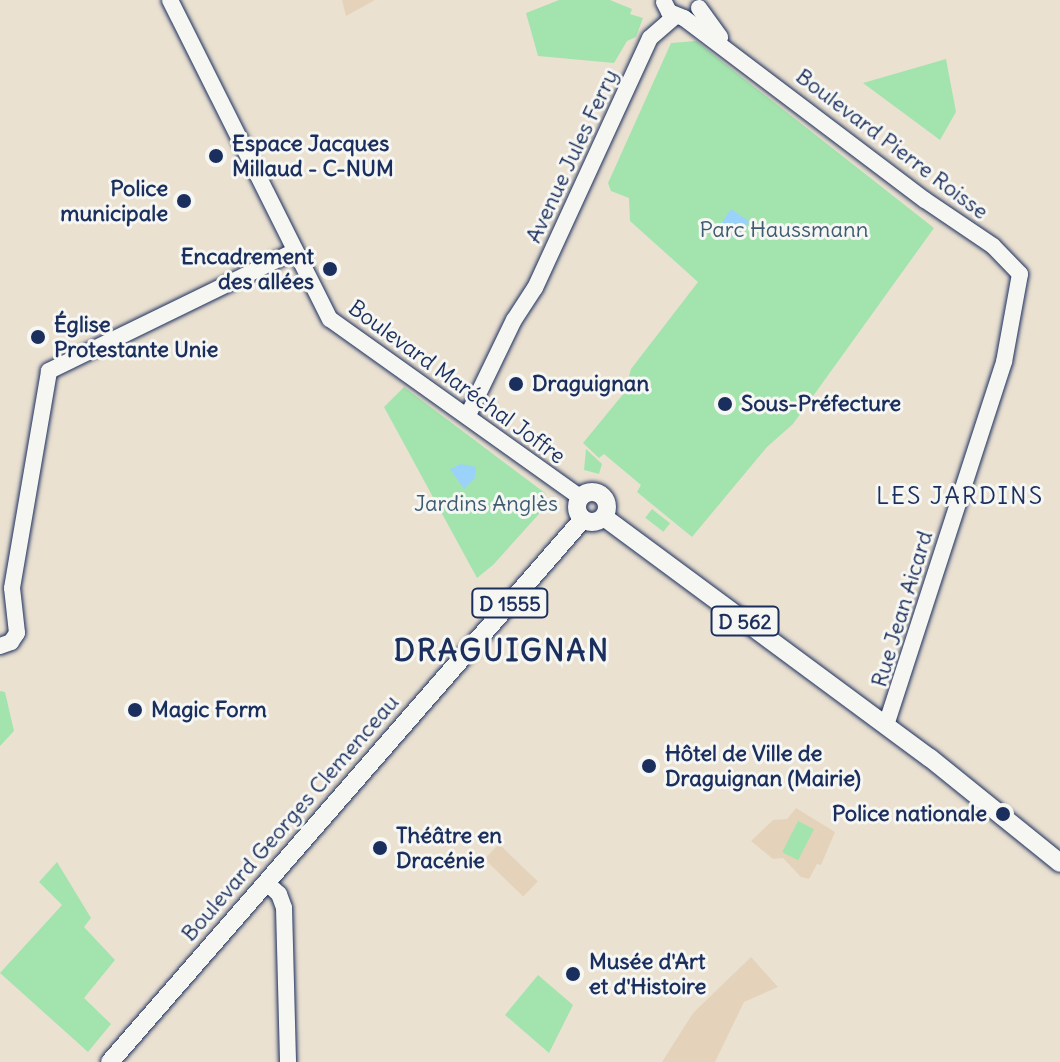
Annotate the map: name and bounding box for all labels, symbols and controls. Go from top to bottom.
street label: Boulevard Pierre Roisse [791,63,993,225]
street label: Avenue Jules Ferry [520,65,624,247]
place label: Espace Jacques Millaud - C-NUM [232,130,394,182]
marker: Espace Jacques Millaud - C-NUM [207,147,225,165]
place label: Police municipale [60,175,168,226]
marker: Police municipale [175,192,193,210]
park label: Parc Haussmann [700,217,868,243]
place label: Encadrement des allées [181,243,314,294]
marker: Encadrement des allées [321,260,339,278]
street label: Boulevard Maréchal Joffre [344,294,570,470]
place label: Église Protestante Unie [54,311,218,362]
marker: Église Protestante Unie [29,328,47,346]
place label: Draguignan [532,371,649,397]
marker: Draguignan [507,375,525,393]
place label: Sous-Préfecture [741,391,901,417]
marker: Sous-Préfecture [716,395,734,413]
district label: LES JARDINS [876,482,1044,510]
park label: Jardins Anglès [414,491,558,517]
street label: Rue Jean Aicard [866,528,938,690]
road number: D 1555 [470,587,550,619]
road number: D 562 [709,605,781,637]
district label: DRAGUIGNAN [394,632,610,668]
street label: Boulevard Georges Clemenceau [176,689,404,947]
place label: Magic Form [151,697,267,723]
marker: Magic Form [126,701,144,719]
place label: Hôtel de Ville de Draguignan (Mairie) [665,740,861,792]
marker: Hôtel de Ville de Draguignan (Mairie) [640,757,658,775]
place label: Police nationale [832,801,987,827]
marker: Police nationale [994,805,1012,823]
place label: Théâtre en Dracénie [396,822,502,874]
marker: Théâtre en Dracénie [371,839,389,857]
place label: Musée d'Art et d'Histoire [589,948,706,1000]
marker: Musée d'Art et d'Histoire [564,965,582,983]

